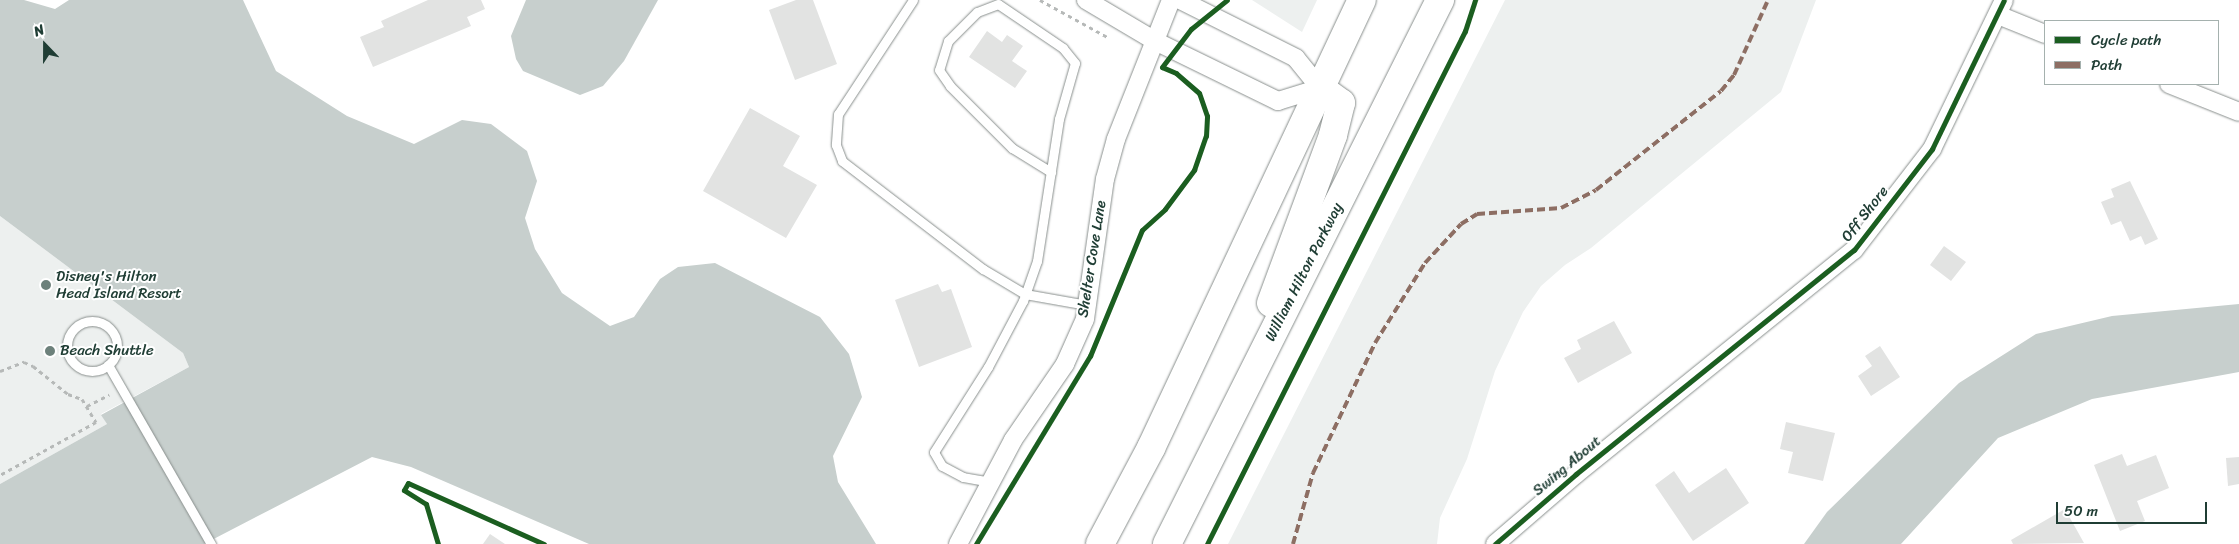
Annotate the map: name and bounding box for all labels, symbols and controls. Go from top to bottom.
text: N [30,17,48,44]
north arrow [20,20,70,70]
legend [2044,20,2219,85]
text: Cycle path [2091,27,2161,53]
text: Path [2091,52,2122,78]
street label: Off Shore [1838,183,1892,245]
street label: Shelter Cove Lane [1074,199,1110,319]
street label: William Hilton Parkway [1261,200,1347,344]
place label: Disney's Hilton Head Island Resort [56,267,182,302]
marker: Disney's Hilton Head Island Resort [40,279,52,291]
place label: Beach Shuttle [60,342,154,360]
marker: Beach Shuttle [44,345,56,357]
street label: Swing About [1529,432,1605,500]
scale bar [2059,492,2210,524]
text: 50 m [2064,498,2098,524]

